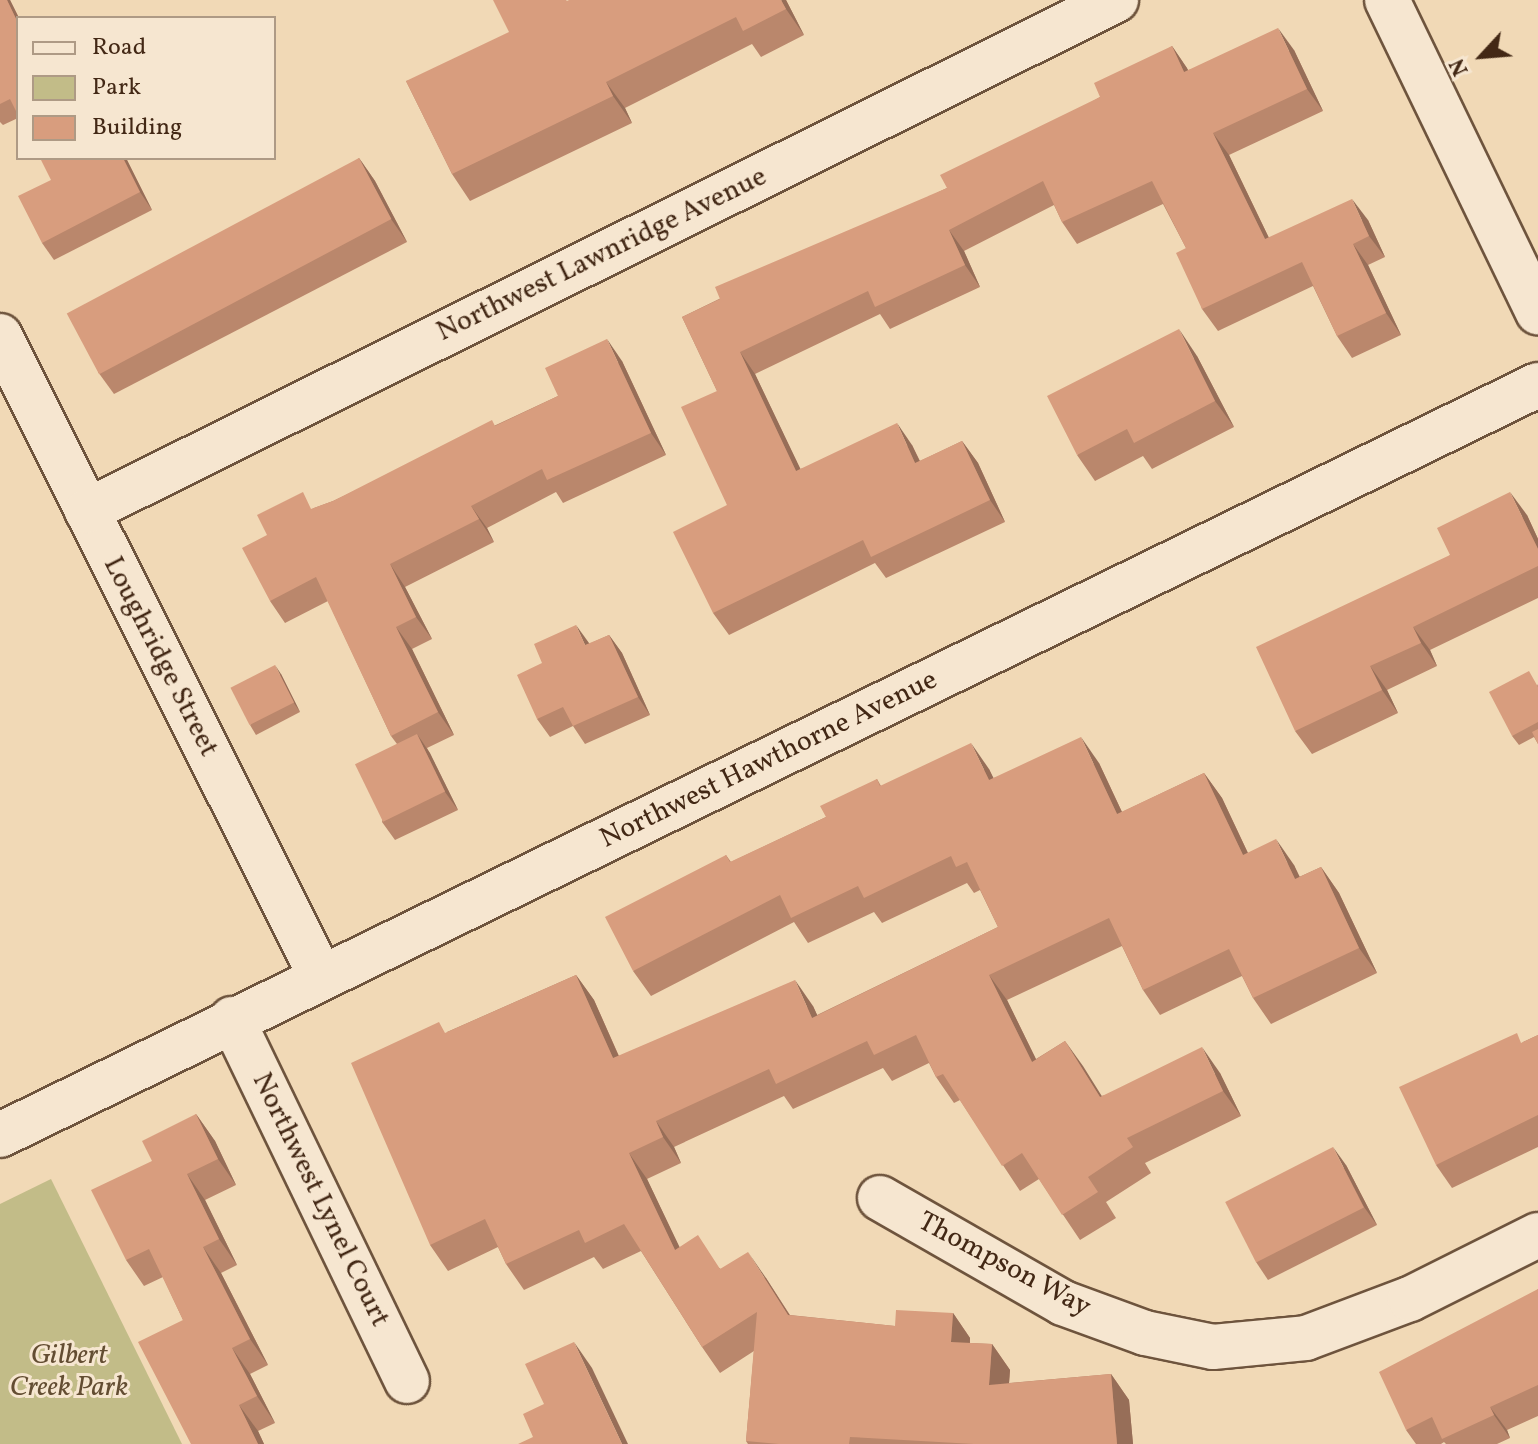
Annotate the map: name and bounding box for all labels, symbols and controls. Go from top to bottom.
legend [16,16,276,160]
north arrow [1442,16,1522,96]
text: Road [92,31,146,65]
text: N [1443,53,1477,81]
text: Park [92,71,141,105]
text: Building [92,111,182,145]
street label: Northwest Lawnridge Avenue [432,160,772,350]
street label: Loughridge Street [95,551,225,763]
street label: Northwest Hawthorne Avenue [595,664,943,856]
street label: Northwest Lynel Court [244,1068,396,1332]
street label: Thompson Way [911,1205,1097,1325]
park label: Gilbert Creek Park [10,1339,128,1405]

